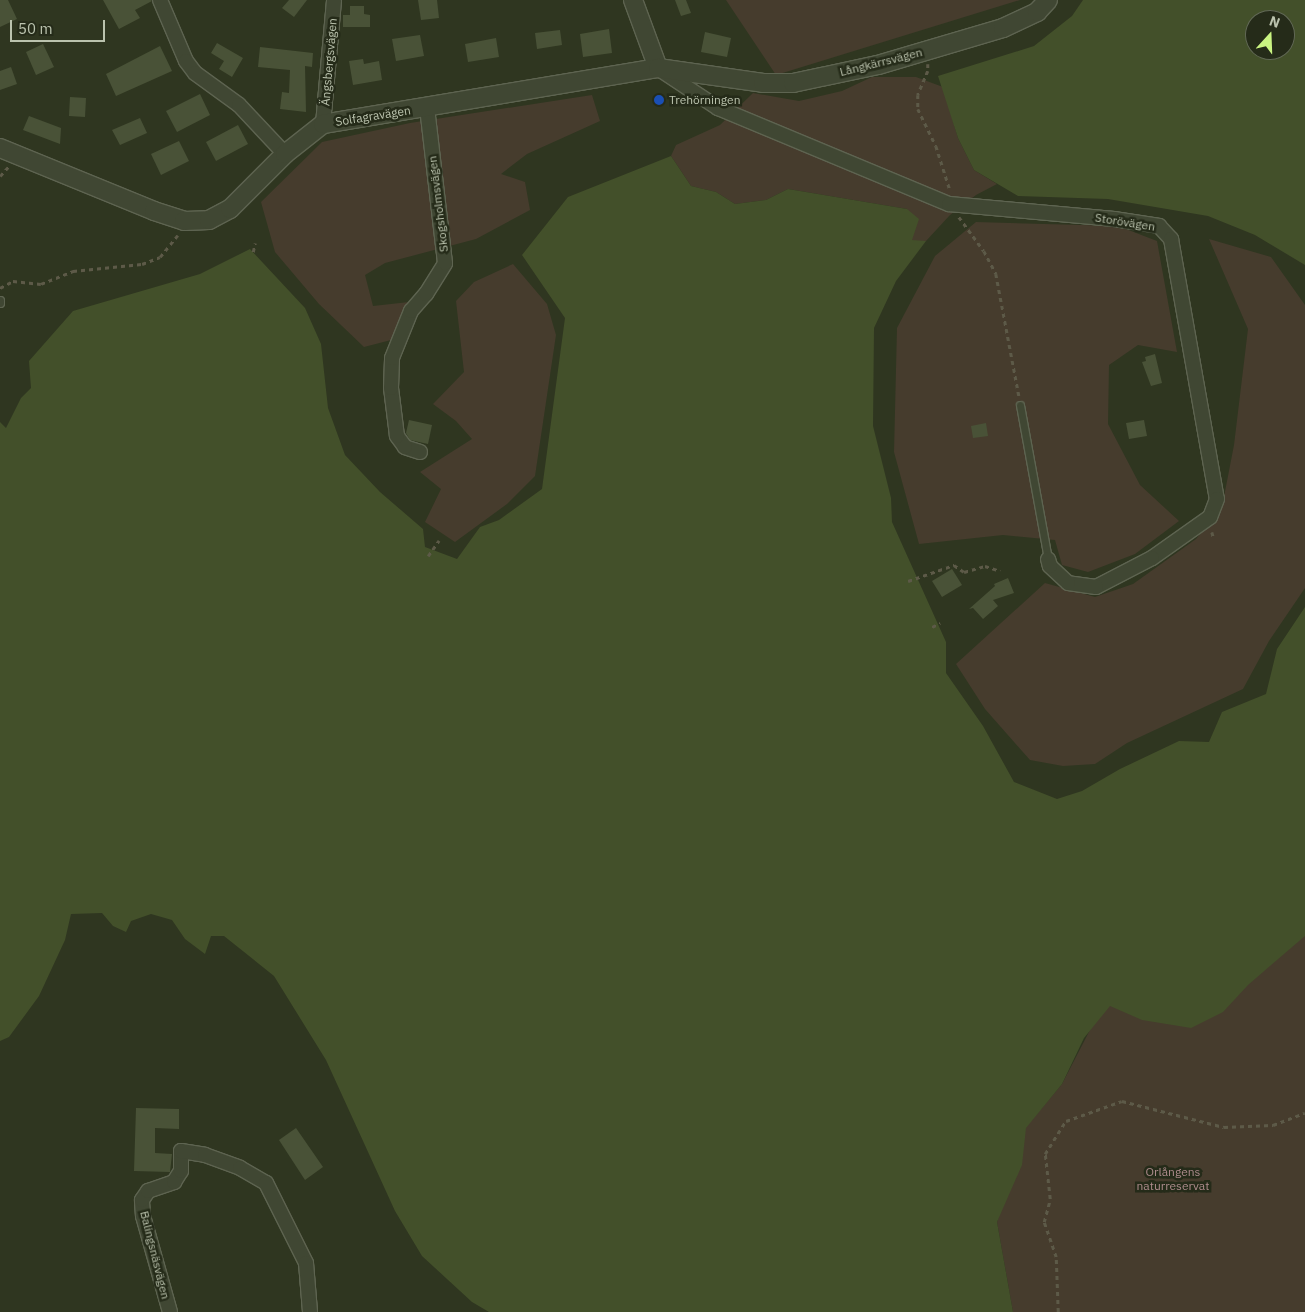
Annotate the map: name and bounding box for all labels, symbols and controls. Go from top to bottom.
scale bar [12,10,108,42]
north arrow [1245,10,1295,60]
text: N [1267,12,1283,32]
street label: Ängsbergsvägen [318,17,340,107]
text: 50 m [18,19,53,38]
street label: Långkärrsvägen [838,45,924,79]
place label: Trehörningen [669,93,740,107]
marker: Trehörningen [653,94,665,106]
street label: Solfagravägen [334,103,412,129]
street label: Skogsholmsvägen [425,155,451,253]
street label: Storövägen [1094,210,1156,234]
park label: Orlångens naturreservat [1137,1165,1209,1193]
street label: Balingsnäsvägen [137,1209,173,1301]

